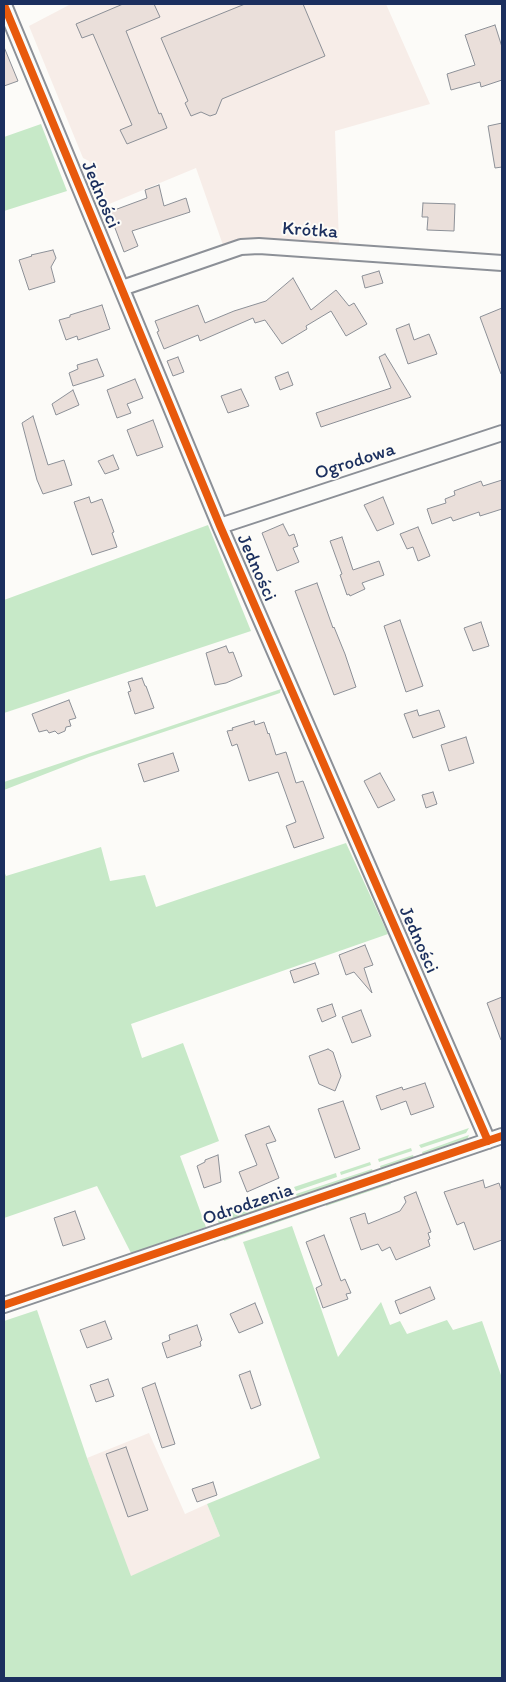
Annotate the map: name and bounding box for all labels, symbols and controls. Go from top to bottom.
street label: Jedności [76,158,124,232]
street label: Krótka [281,218,339,244]
street label: Ogrodowa [312,438,398,486]
street label: Jedności [231,531,281,605]
street label: Jedności [393,903,443,977]
street label: Odrodzenia [200,1179,296,1231]

